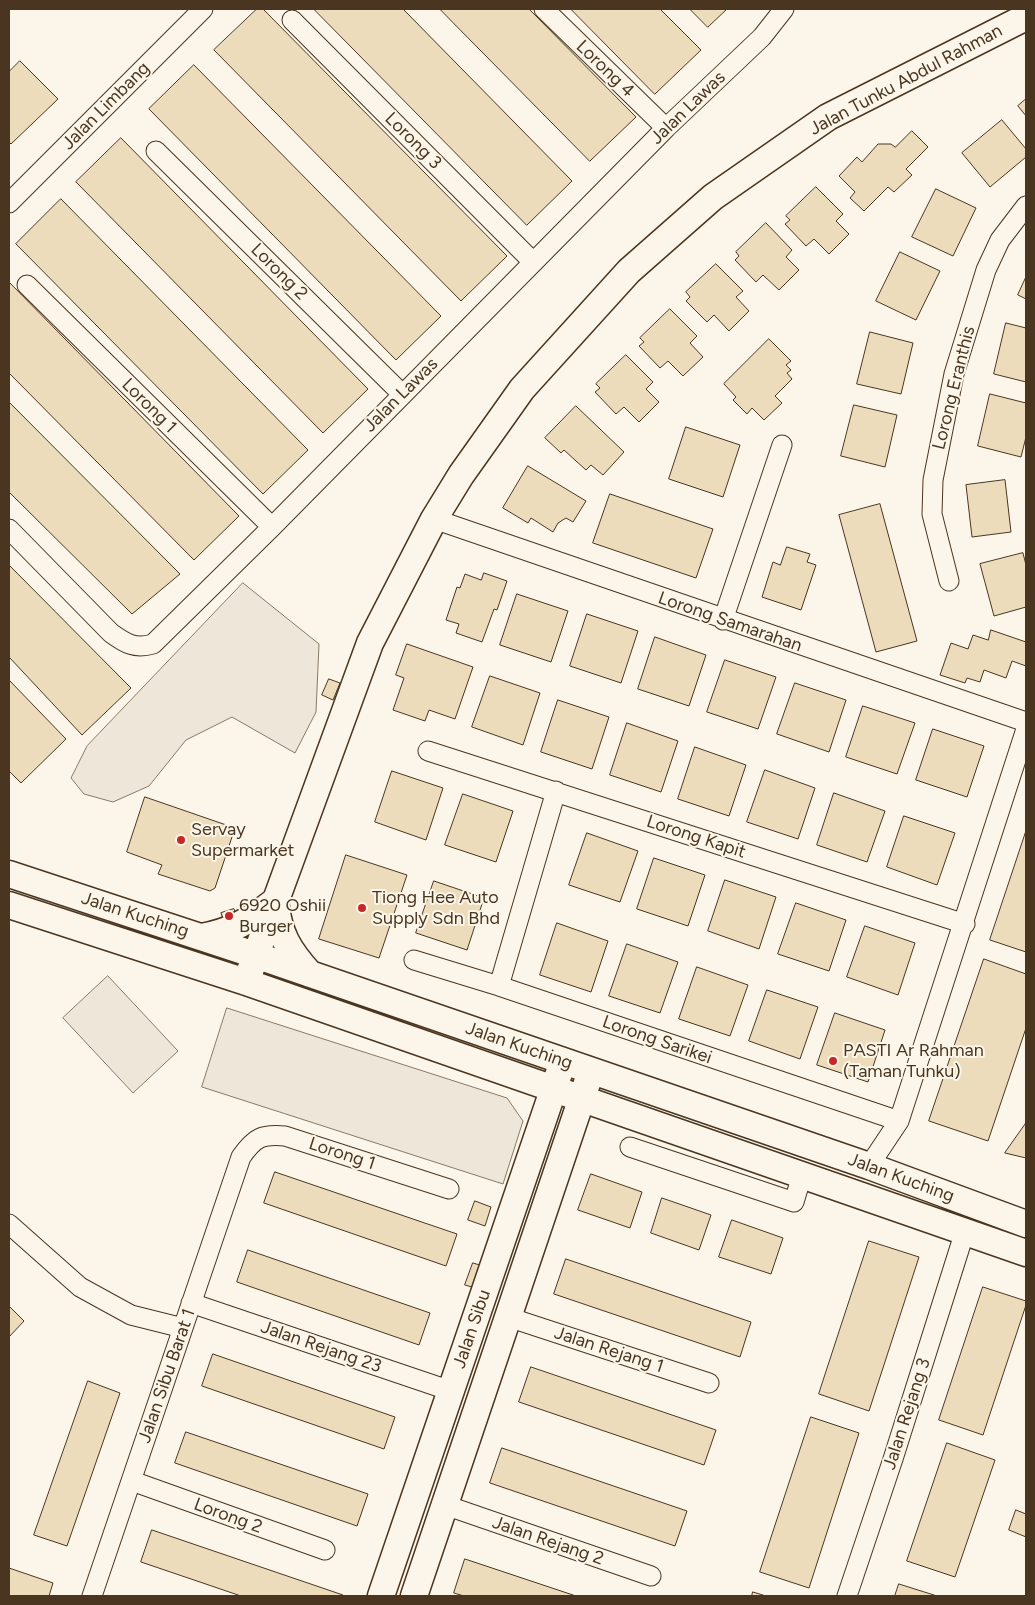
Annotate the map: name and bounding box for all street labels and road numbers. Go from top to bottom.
street label: Jalan Tunku Abdul Rahman [806,20,1006,140]
street label: Lorong 4 [571,36,639,102]
street label: Jalan Limbang [58,58,154,154]
street label: Jalan Lawas [646,67,730,149]
street label: Lorong 3 [380,108,446,174]
street label: Lorong 2 [246,239,312,305]
street label: Lorong Eranthis [928,324,980,452]
street label: Jalan Lawas [359,353,443,437]
street label: Lorong 1 [117,374,181,438]
street label: Lorong Samarahan [655,587,805,657]
street label: Lorong Kapit [644,811,748,863]
street label: Jalan Kuching [79,887,191,943]
street label: Lorong Sarikei [599,1011,715,1069]
street label: Jalan Kuching [463,1018,575,1074]
street label: Lorong 1 [306,1133,378,1175]
street label: Jalan Kuching [845,1149,957,1207]
street label: Jalan Sibu [448,1287,496,1371]
street label: Jalan Sibu Barat 1 [134,1306,200,1446]
street label: Jalan Rejang 23 [258,1316,384,1378]
street label: Jalan Rejang 1 [552,1322,666,1378]
street label: Jalan Rejang 3 [879,1355,935,1473]
street label: Lorong 2 [191,1494,265,1538]
street label: Jalan Rejang 2 [489,1512,607,1570]

